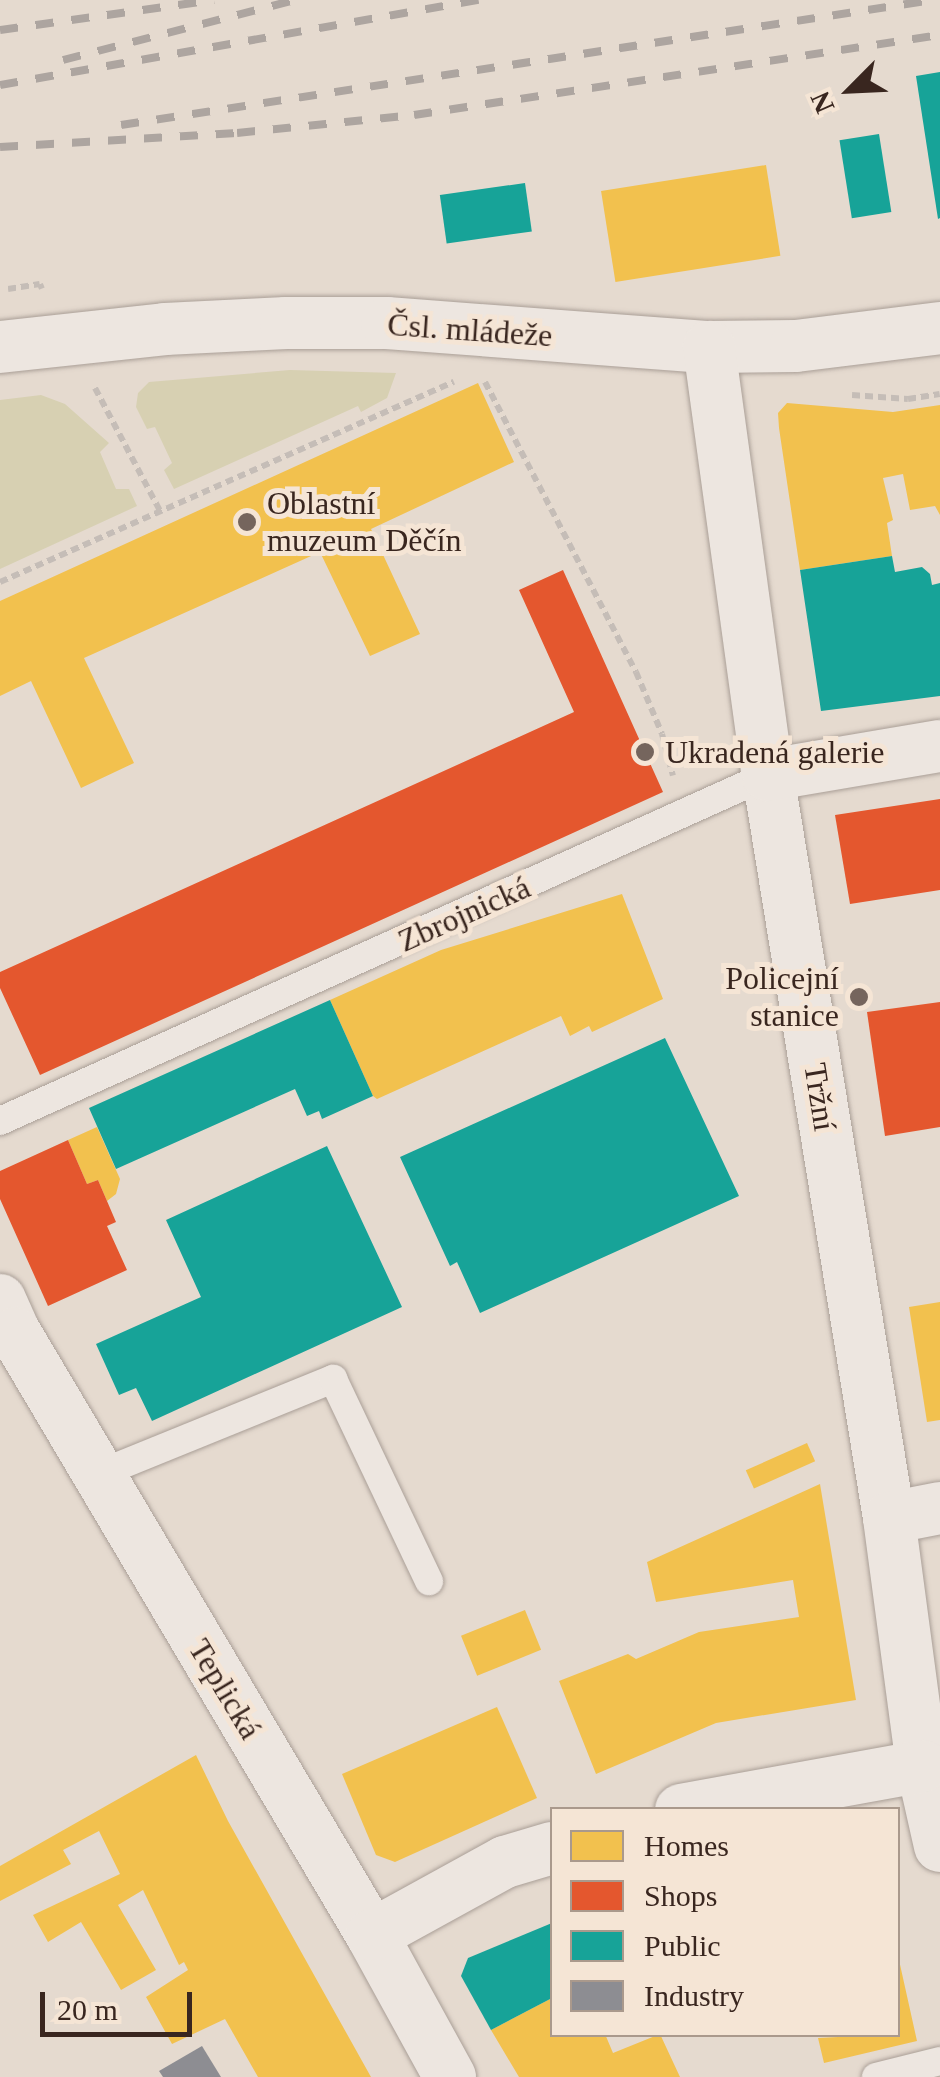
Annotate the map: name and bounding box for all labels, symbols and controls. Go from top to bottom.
north arrow [800,40,900,140]
text: N [804,87,840,118]
street label: Čsl. mládeže [386,305,554,355]
place label: Oblastní muzeum Děčín [267,485,462,560]
marker: Oblastní muzeum Děčín [236,511,258,533]
place label: Ukradená galerie [665,733,884,771]
marker: Ukradená galerie [634,741,656,763]
street label: Zbrojnická [392,868,536,960]
place label: Policejní stanice [725,960,839,1035]
marker: Policejní stanice [848,986,870,1008]
street label: Tržní [796,1060,844,1134]
street label: Teplická [180,1632,270,1746]
legend [550,1807,900,2037]
text: Homes [644,1829,729,1862]
text: Shops [644,1879,717,1912]
text: Public [644,1929,721,1962]
scale bar [45,1972,198,2034]
text: Industry [644,1979,744,2012]
text: 20 m [57,1993,118,2026]

